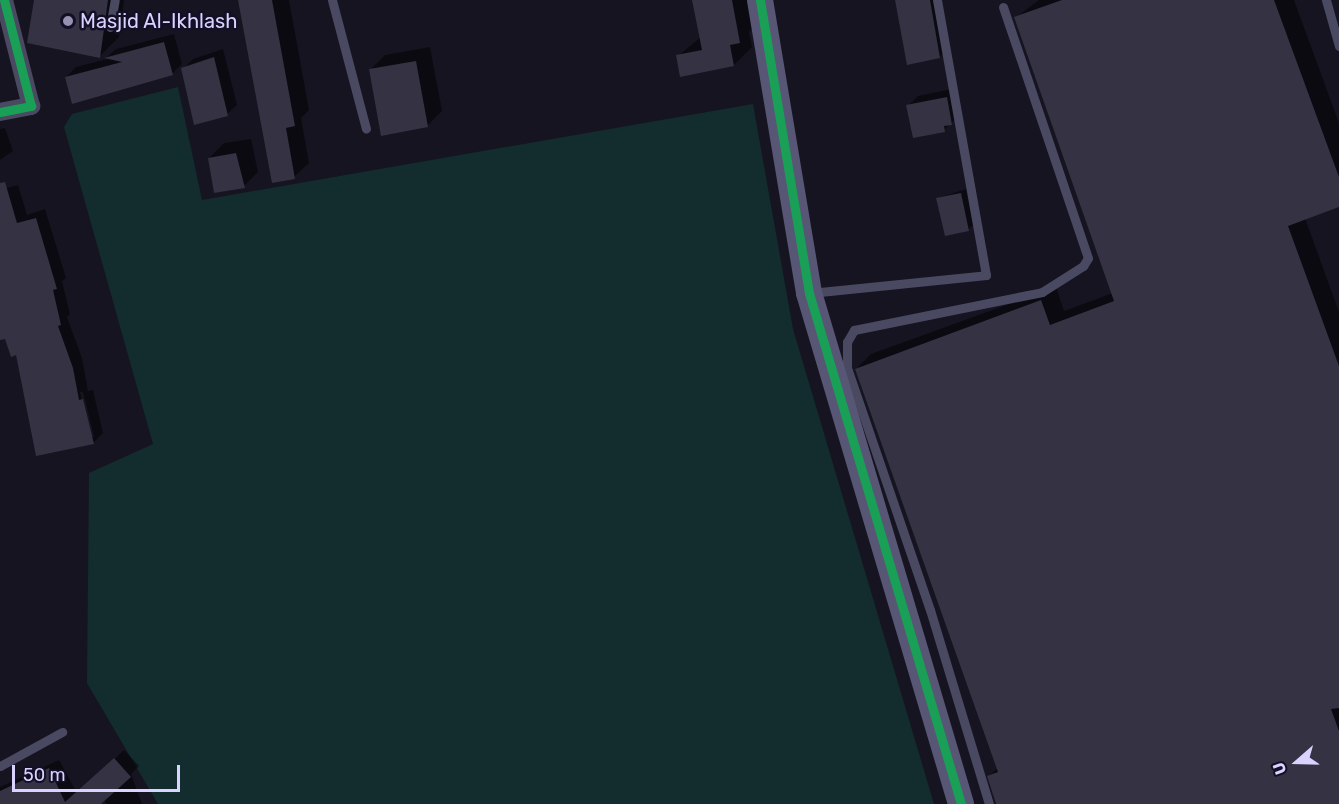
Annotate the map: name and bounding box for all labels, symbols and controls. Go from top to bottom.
place label: Masjid Al-Ikhlash [80,9,238,33]
marker: Masjid Al-Ikhlash [61,14,75,28]
north arrow [1267,732,1327,792]
scale bar [15,753,183,791]
text: U [1269,760,1291,777]
text: 50 m [23,764,66,786]

